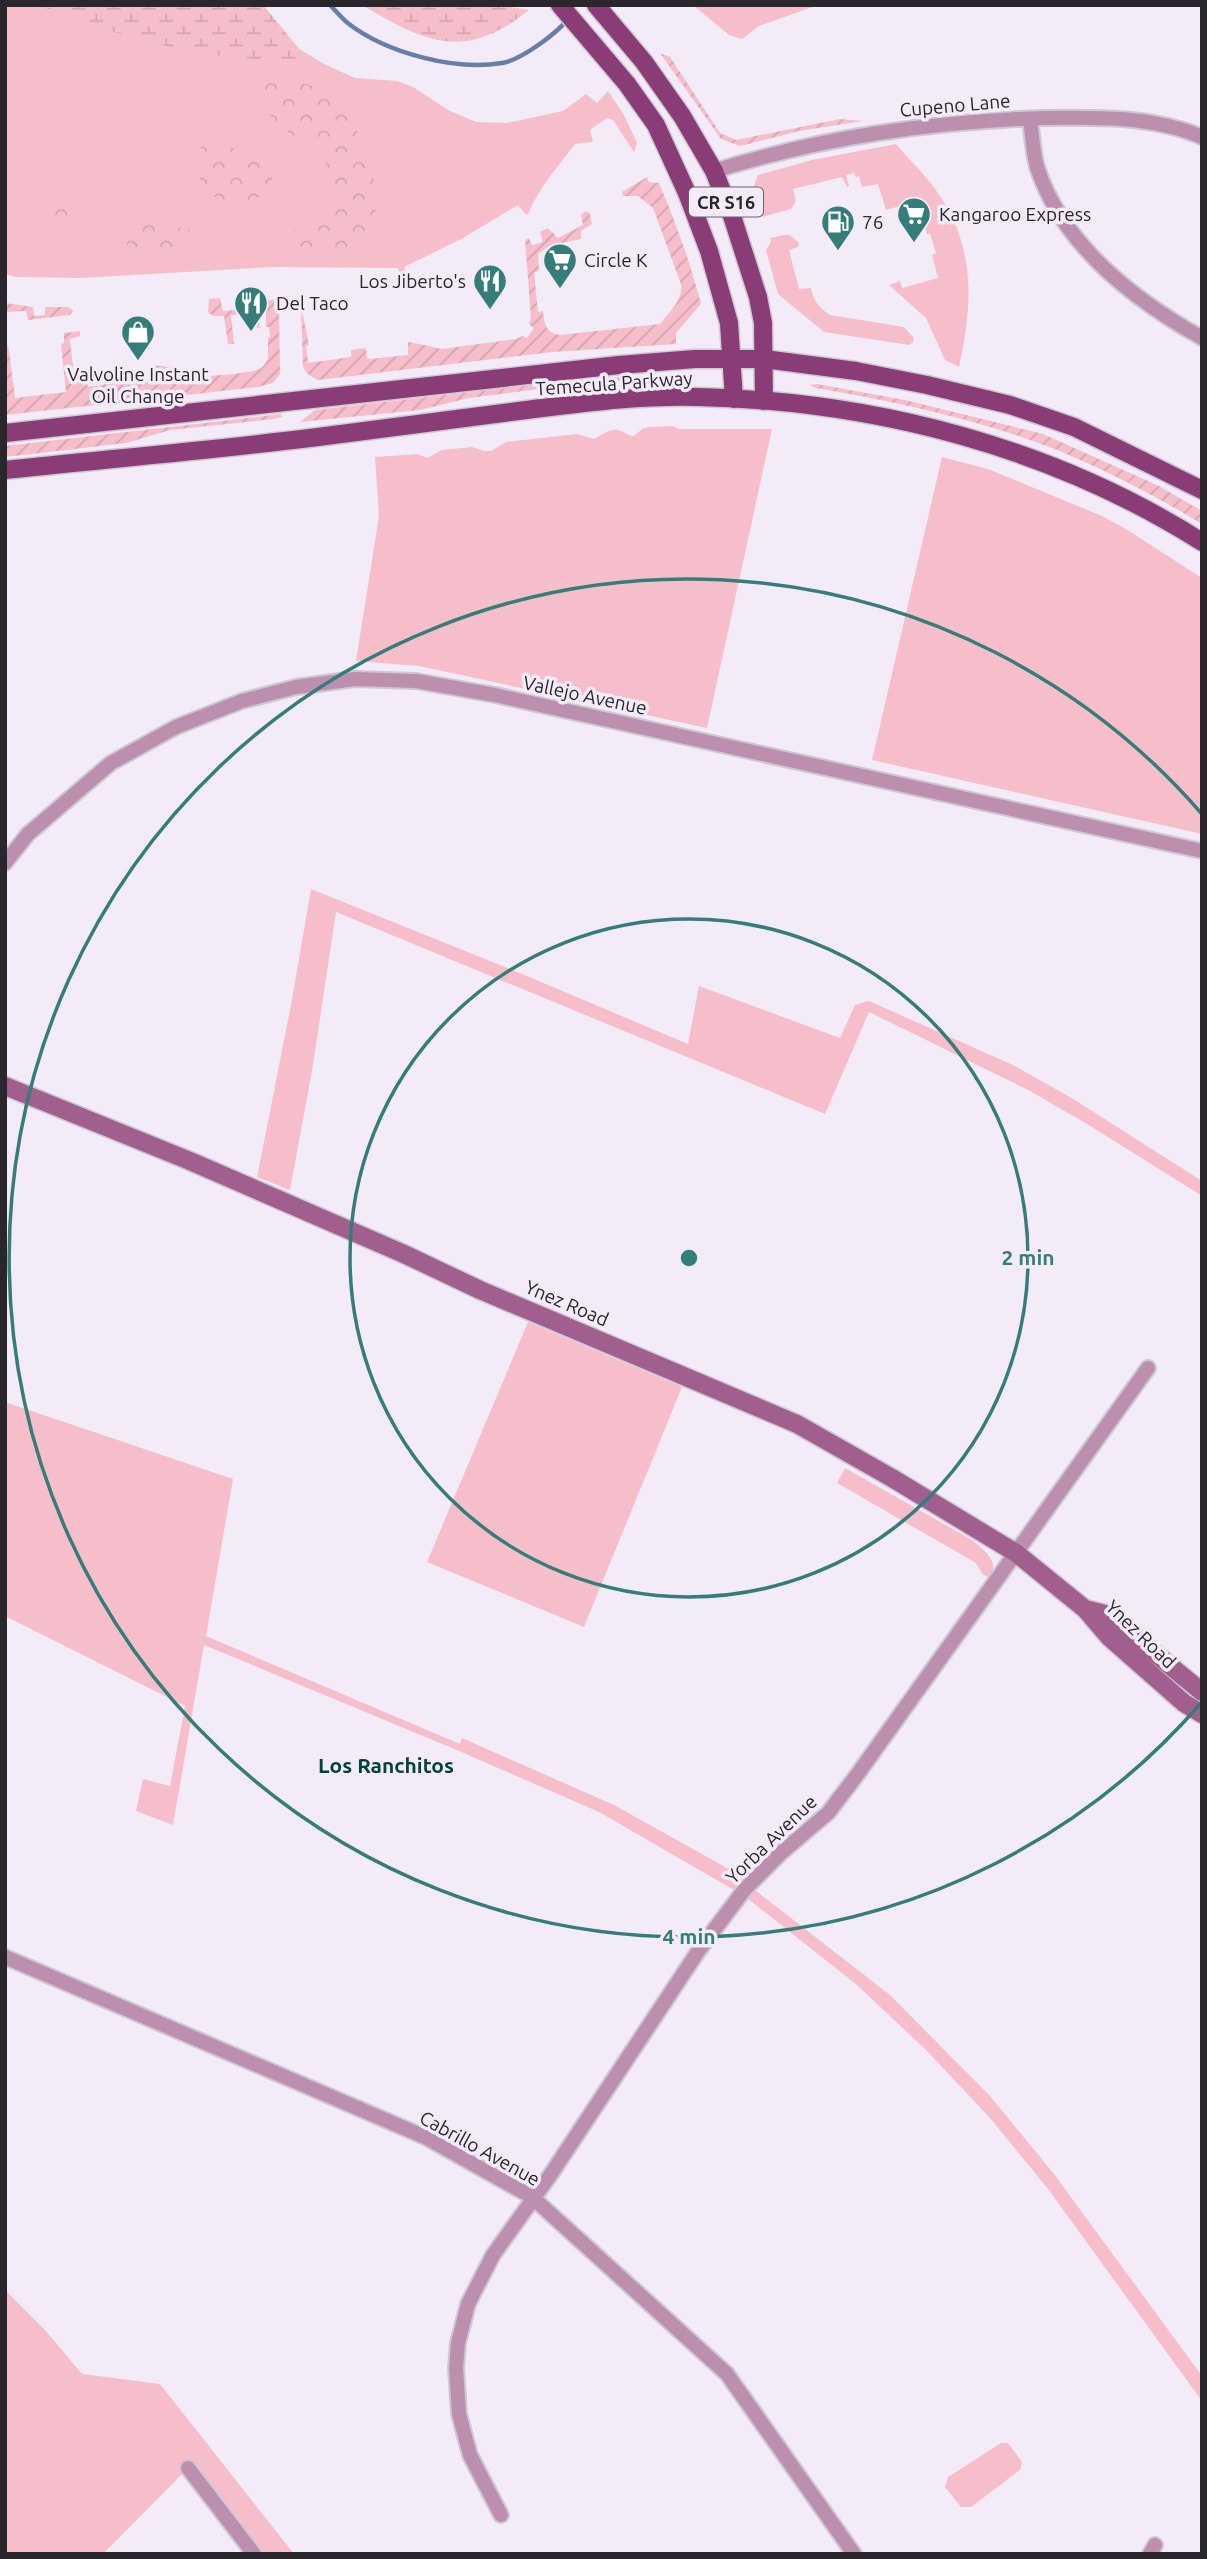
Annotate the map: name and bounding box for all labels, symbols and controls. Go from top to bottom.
street label: Cupeno Lane [899,89,1011,121]
road number: CR S16 [689,188,763,216]
supermarket icon: Kangaroo Express [895,195,933,244]
fuel station icon: 76 [819,203,857,252]
place label: Kangaroo Express [939,203,1091,225]
place label: 76 [862,211,883,233]
supermarket icon: Circle K [541,241,579,290]
place label: Circle K [584,249,648,271]
restaurant icon: Los Jiberto's [471,262,509,311]
place label: Los Jiberto's [359,270,466,292]
restaurant icon: Del Taco [232,284,270,333]
place label: Del Taco [276,292,349,314]
shop icon: Valvoline Instant Oil Change [119,313,157,362]
place label: Valvoline Instant Oil Change [67,363,209,407]
street label: Temecula Parkway [535,367,693,399]
street label: Vallejo Avenue [521,671,649,719]
text: 2 min [1001,1245,1055,1269]
centre of rings [677,1246,701,1270]
street label: Ynez Road [522,1276,612,1330]
street label: Ynez Road [1101,1595,1181,1673]
district label: Los Ranchitos [318,1753,454,1777]
street label: Yorba Avenue [721,1790,821,1888]
text: 4 min [662,1924,716,1948]
street label: Cabrillo Avenue [416,2106,544,2190]

